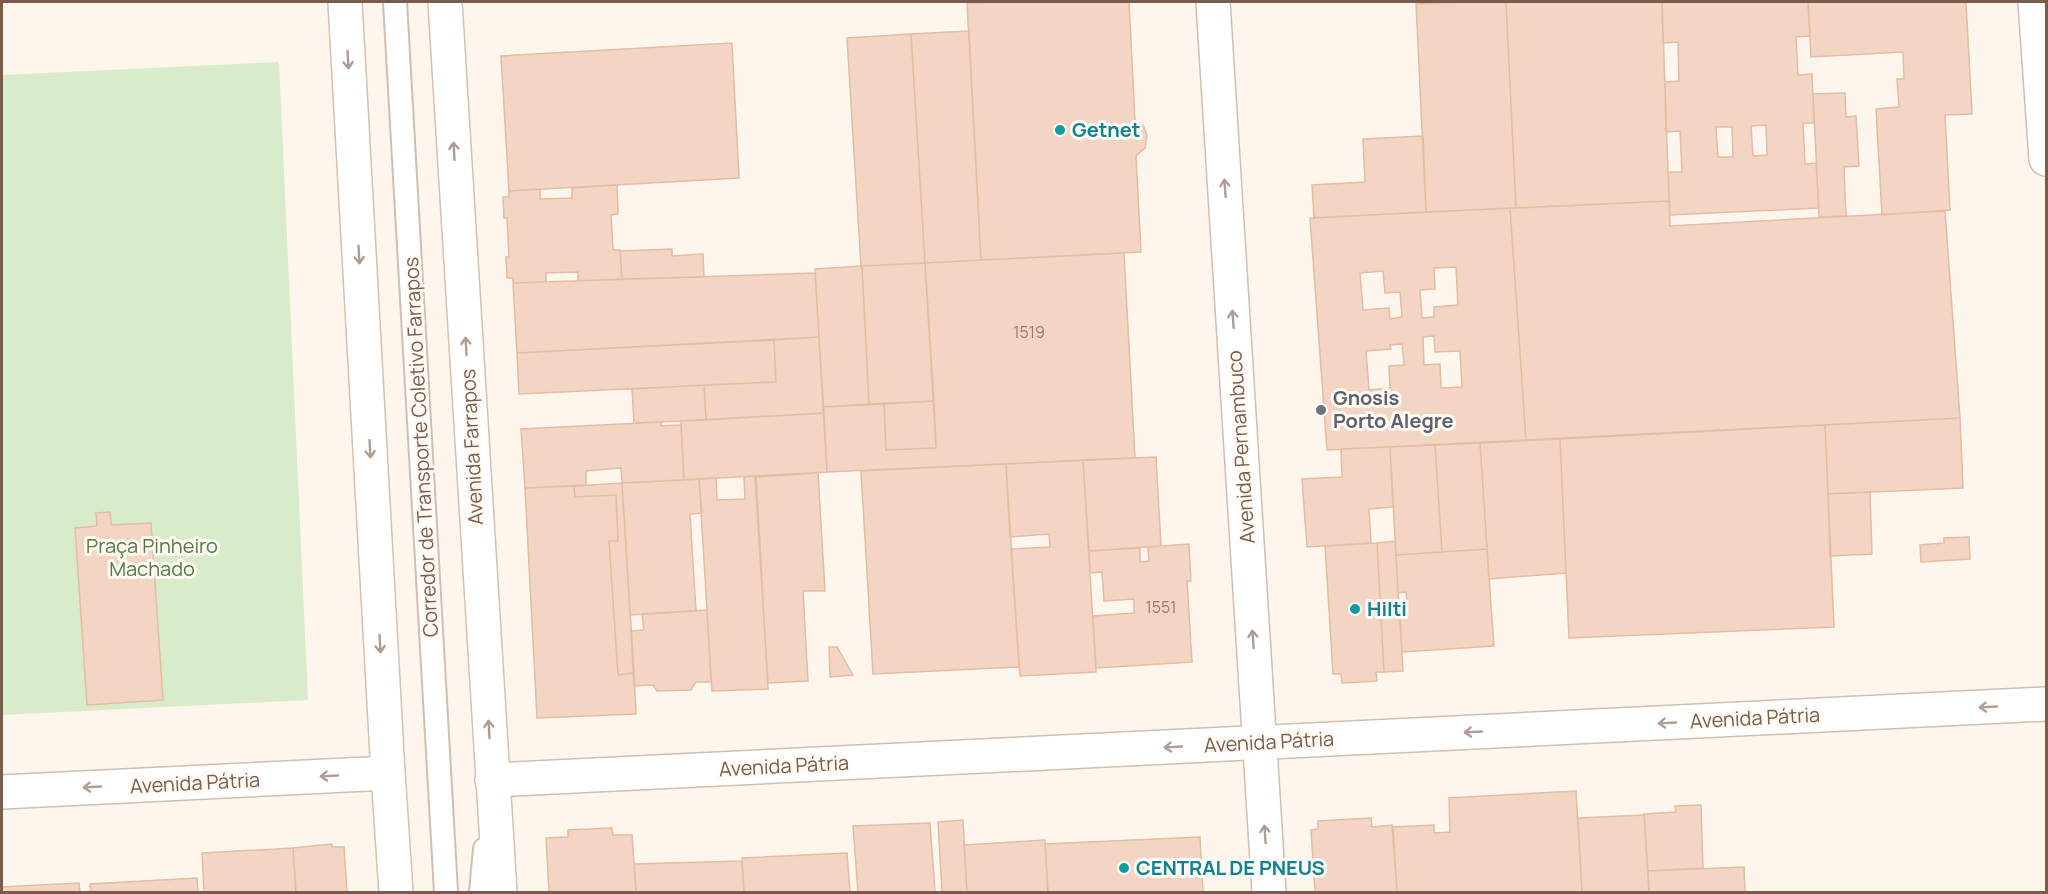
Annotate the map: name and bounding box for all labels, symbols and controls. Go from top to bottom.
one-way arrow [343,49,354,69]
place label: Getnet [1072,116,1140,143]
marker: Getnet [1053,123,1067,137]
one-way arrow [449,142,460,162]
one-way arrow [1219,179,1230,198]
one-way arrow [354,244,365,264]
street label: Corredor de Transporte Coletivo Farrapos [397,256,444,638]
one-way arrow [1227,310,1238,330]
house number: 1519 [1013,321,1045,343]
one-way arrow [460,337,471,357]
street label: Avenida Pernambuco [1220,349,1261,545]
street label: Avenida Farrapos [454,368,489,526]
place label: Gnosis Porto Alegre [1333,384,1454,434]
marker: Gnosis Porto Alegre [1314,403,1328,417]
one-way arrow [364,439,375,459]
park label: Praça Pinheiro Machado [86,532,218,582]
place label: Hilti [1367,595,1407,622]
house number: 1551 [1146,596,1176,618]
marker: Hilti [1348,602,1362,616]
one-way arrow [1247,630,1258,650]
one-way arrow [375,634,386,654]
street label: Avenida Pátria [1689,701,1821,734]
one-way arrow [1979,701,1999,712]
one-way arrow [1658,717,1678,728]
one-way arrow [483,720,494,740]
street label: Avenida Pátria [1203,725,1335,758]
one-way arrow [1463,727,1483,738]
one-way arrow [1164,741,1184,752]
street label: Avenida Pátria [718,749,850,782]
street label: Avenida Pátria [129,766,261,799]
one-way arrow [320,771,340,782]
one-way arrow [83,782,103,793]
one-way arrow [1260,825,1271,845]
place label: CENTRAL DE PNEUS [1136,854,1325,881]
marker: CENTRAL DE PNEUS [1117,861,1131,875]

